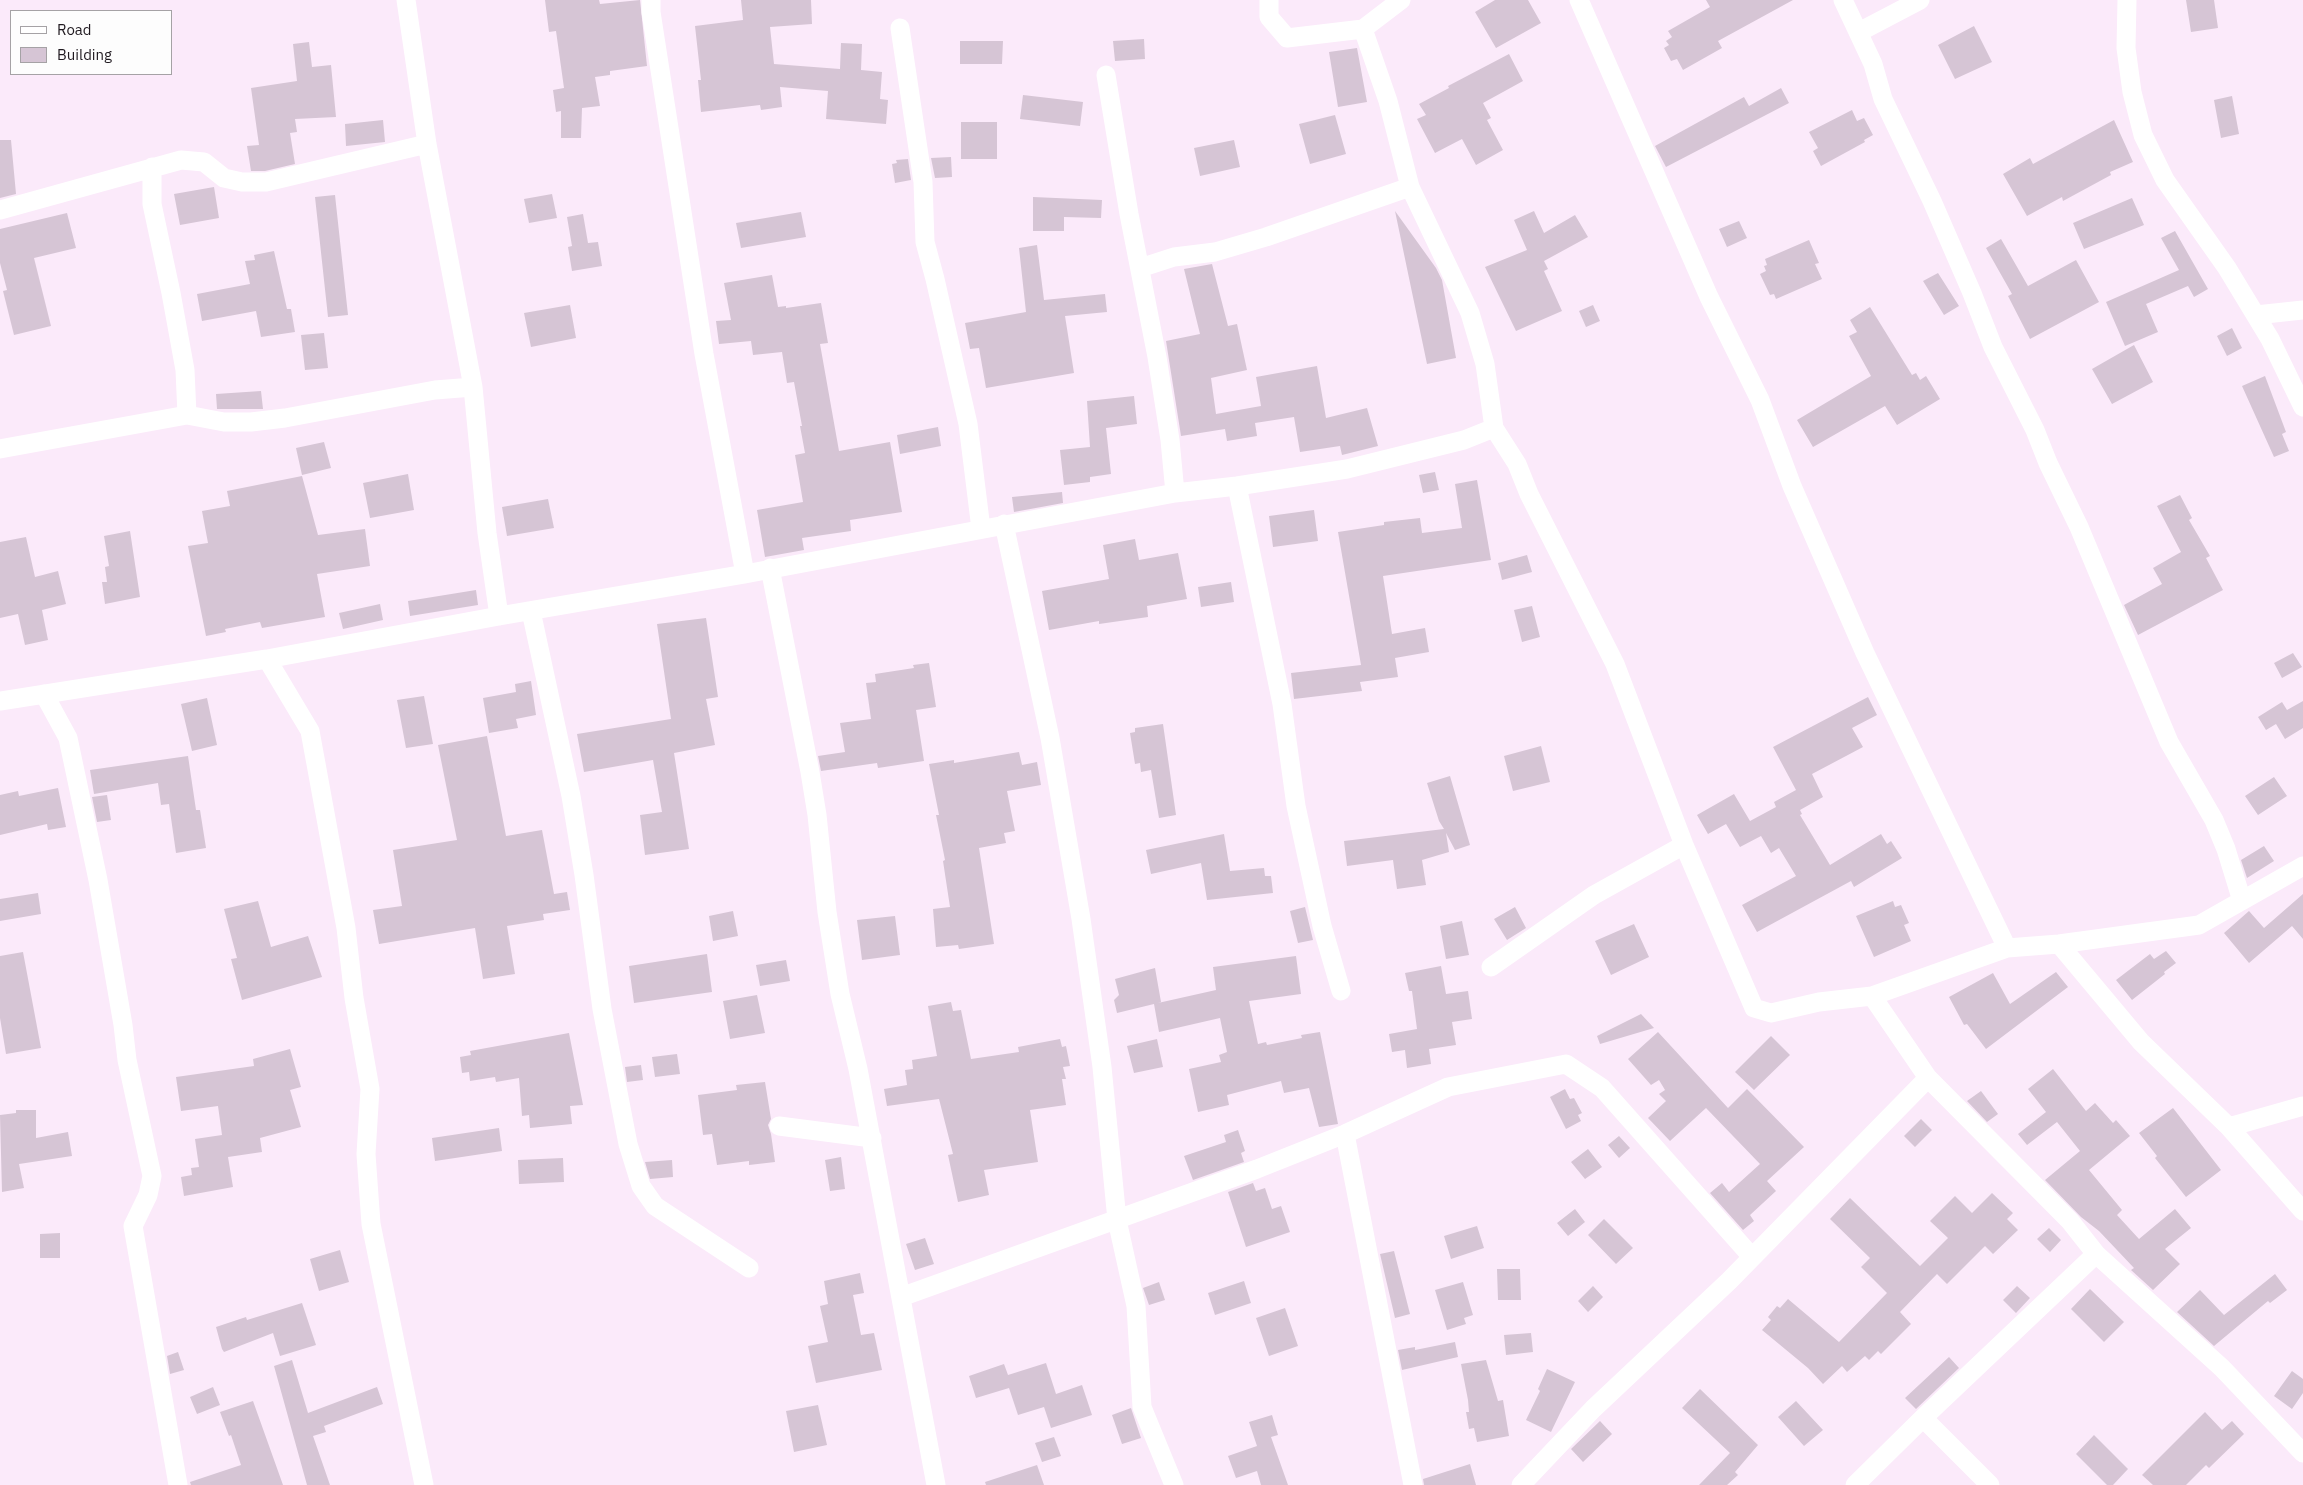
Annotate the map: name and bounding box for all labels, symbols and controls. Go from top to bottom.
legend [10,10,172,75]
text: Road [57,20,92,39]
text: Building [57,45,112,64]

